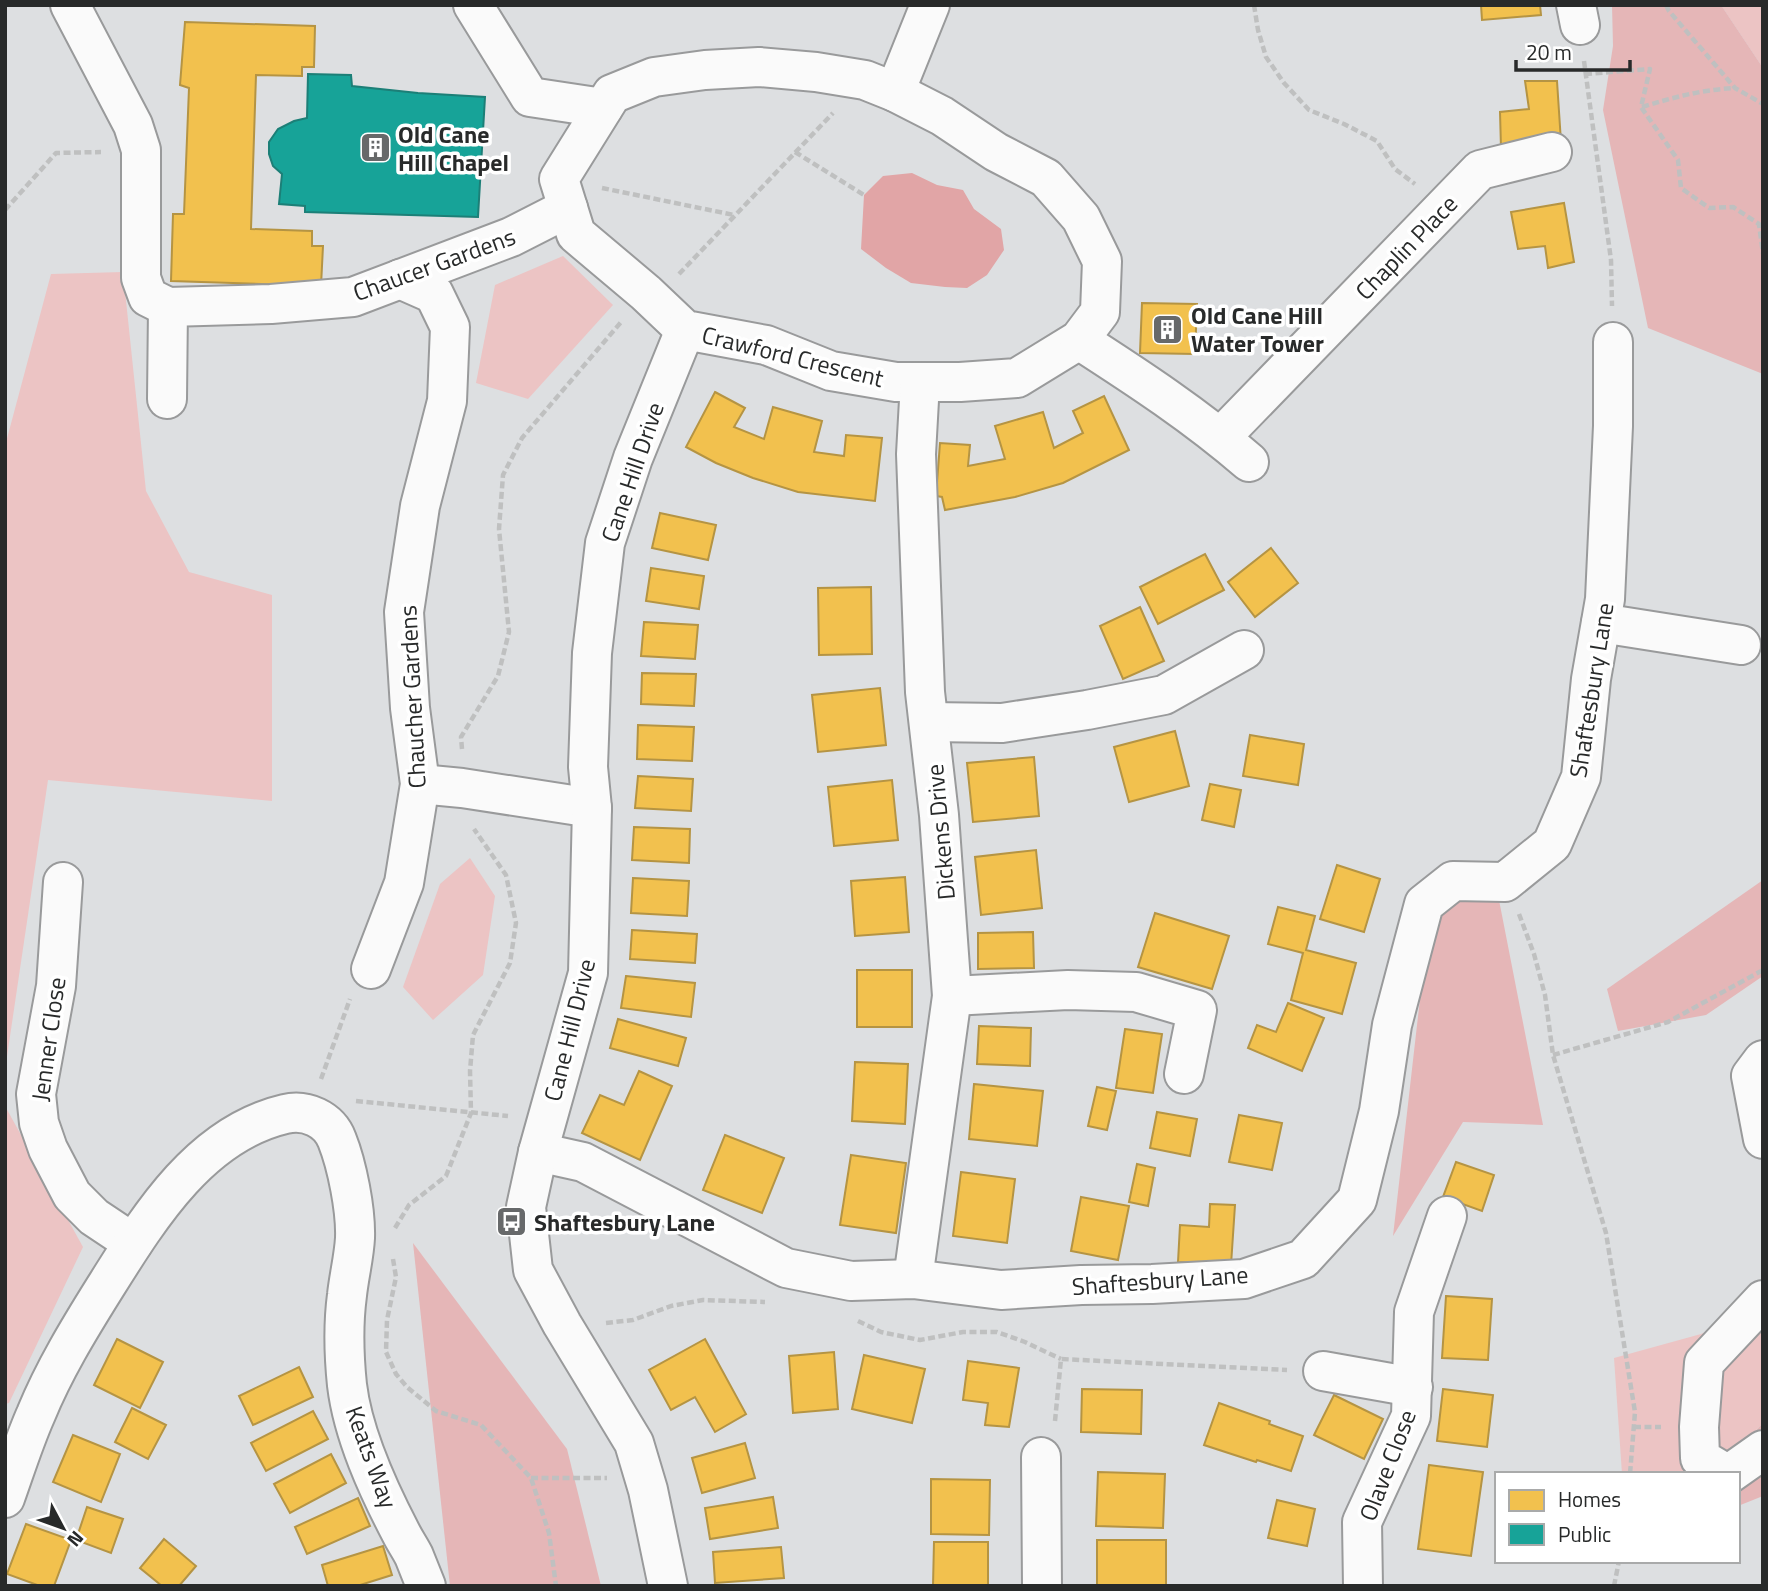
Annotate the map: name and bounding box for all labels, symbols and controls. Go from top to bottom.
scale bar [1516,28,1630,72]
text: 20 m [1526,36,1572,68]
place label: Old Cane Hill Chapel [398,116,509,180]
building icon: Old Cane Hill Chapel [358,131,392,165]
street label: Chaplin Place [1347,186,1465,308]
street label: Chaucer Gardens [348,218,520,310]
place label: Old Cane Hill Water Tower [1191,297,1324,361]
building icon: Old Cane Hill Water Tower [1151,312,1185,346]
street label: Crawford Crescent [698,316,888,396]
street label: Cane Hill Drive [591,397,673,547]
street label: Shaftesbury Lane [1559,600,1623,780]
street label: Chaucher Gardens [389,604,435,790]
street label: Dickens Drive [916,763,964,901]
street label: Cane Hill Drive [534,955,604,1105]
street label: Jenner Close [21,975,75,1103]
place label: Shaftesbury Lane [534,1204,715,1240]
bus stop icon: Shaftesbury Lane [494,1205,528,1239]
street label: Shaftesbury Lane [1071,1256,1249,1304]
street label: Keats Way [337,1401,407,1514]
street label: Olave Close [1349,1404,1425,1526]
legend [1495,1472,1740,1563]
text: Homes [1558,1483,1621,1515]
north arrow [28,1493,98,1563]
text: Public [1558,1518,1611,1550]
text: N [61,1525,91,1554]

